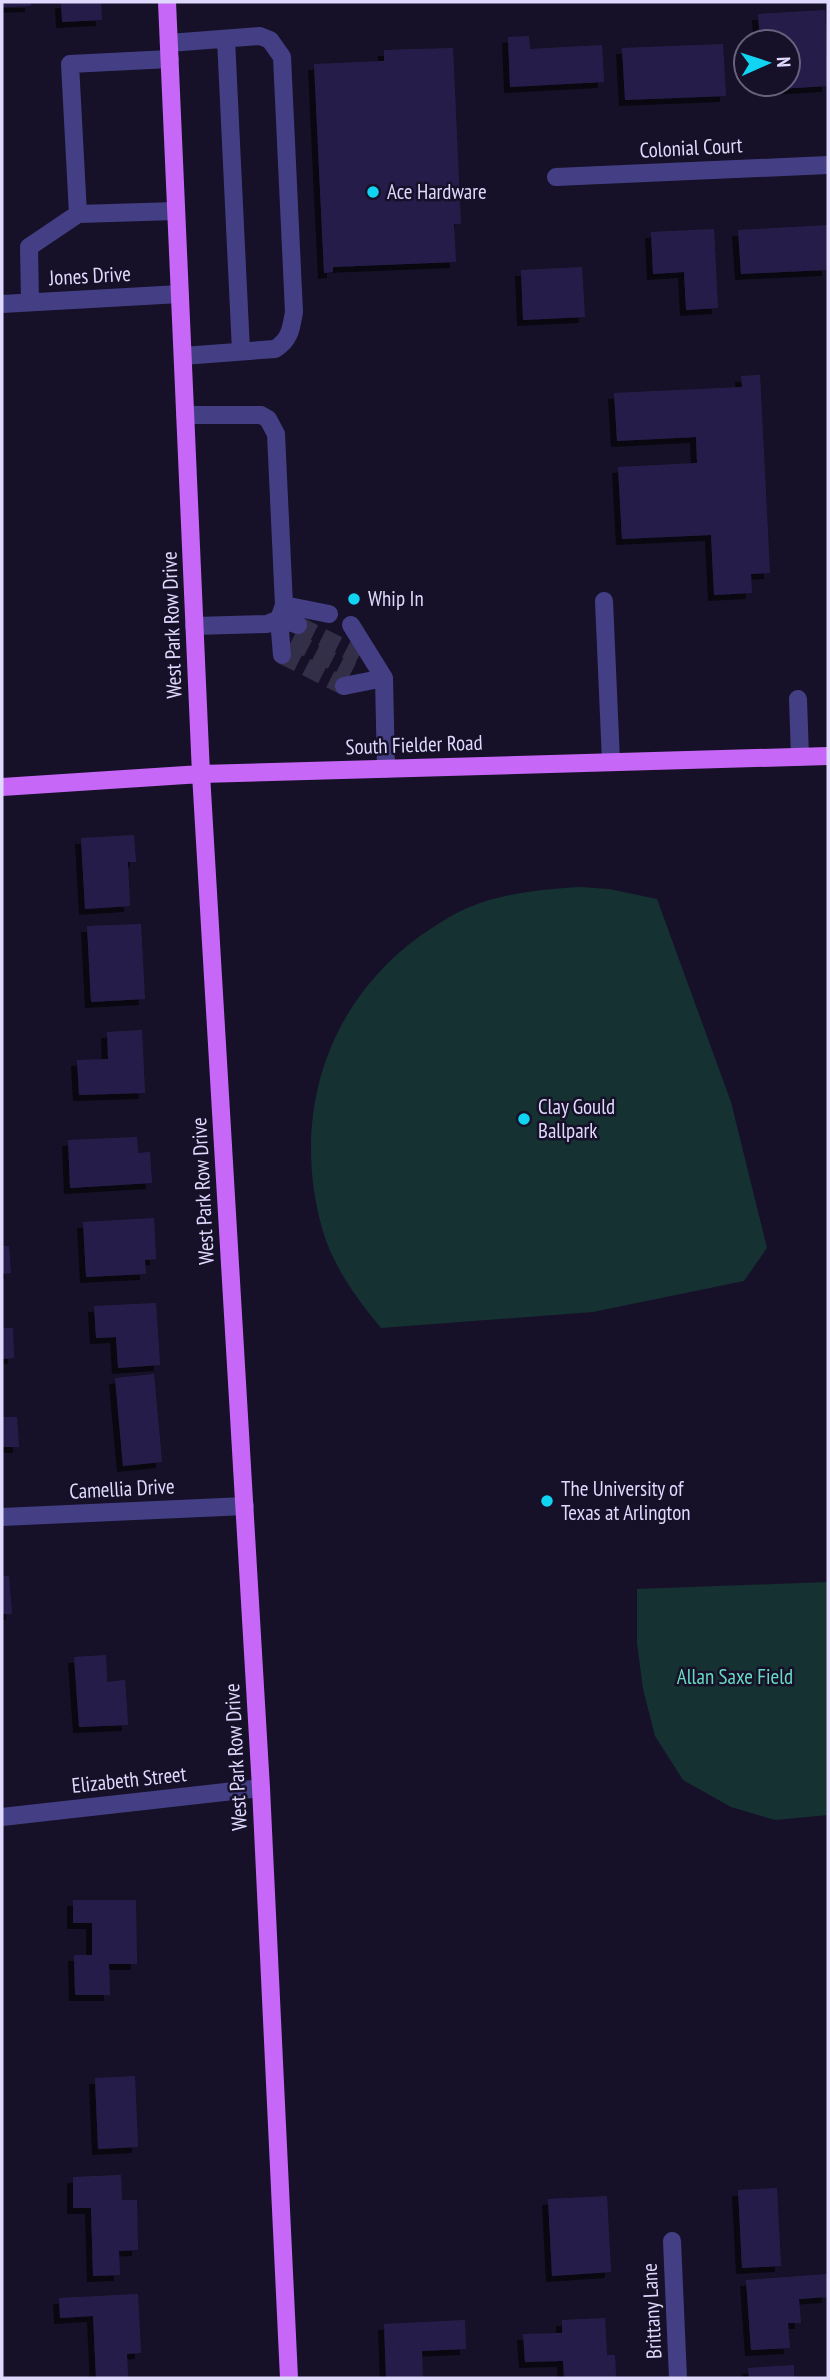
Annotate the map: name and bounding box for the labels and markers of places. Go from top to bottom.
place label: Ace Hardware [387,178,487,205]
marker: Ace Hardware [365,184,381,200]
place label: Whip In [368,585,424,612]
marker: Whip In [346,591,362,607]
place label: Clay Gould Ballpark [538,1093,615,1144]
marker: Clay Gould Ballpark [516,1111,532,1127]
place label: The University of Texas at Arlington [561,1475,691,1526]
marker: The University of Texas at Arlington [539,1493,555,1509]

